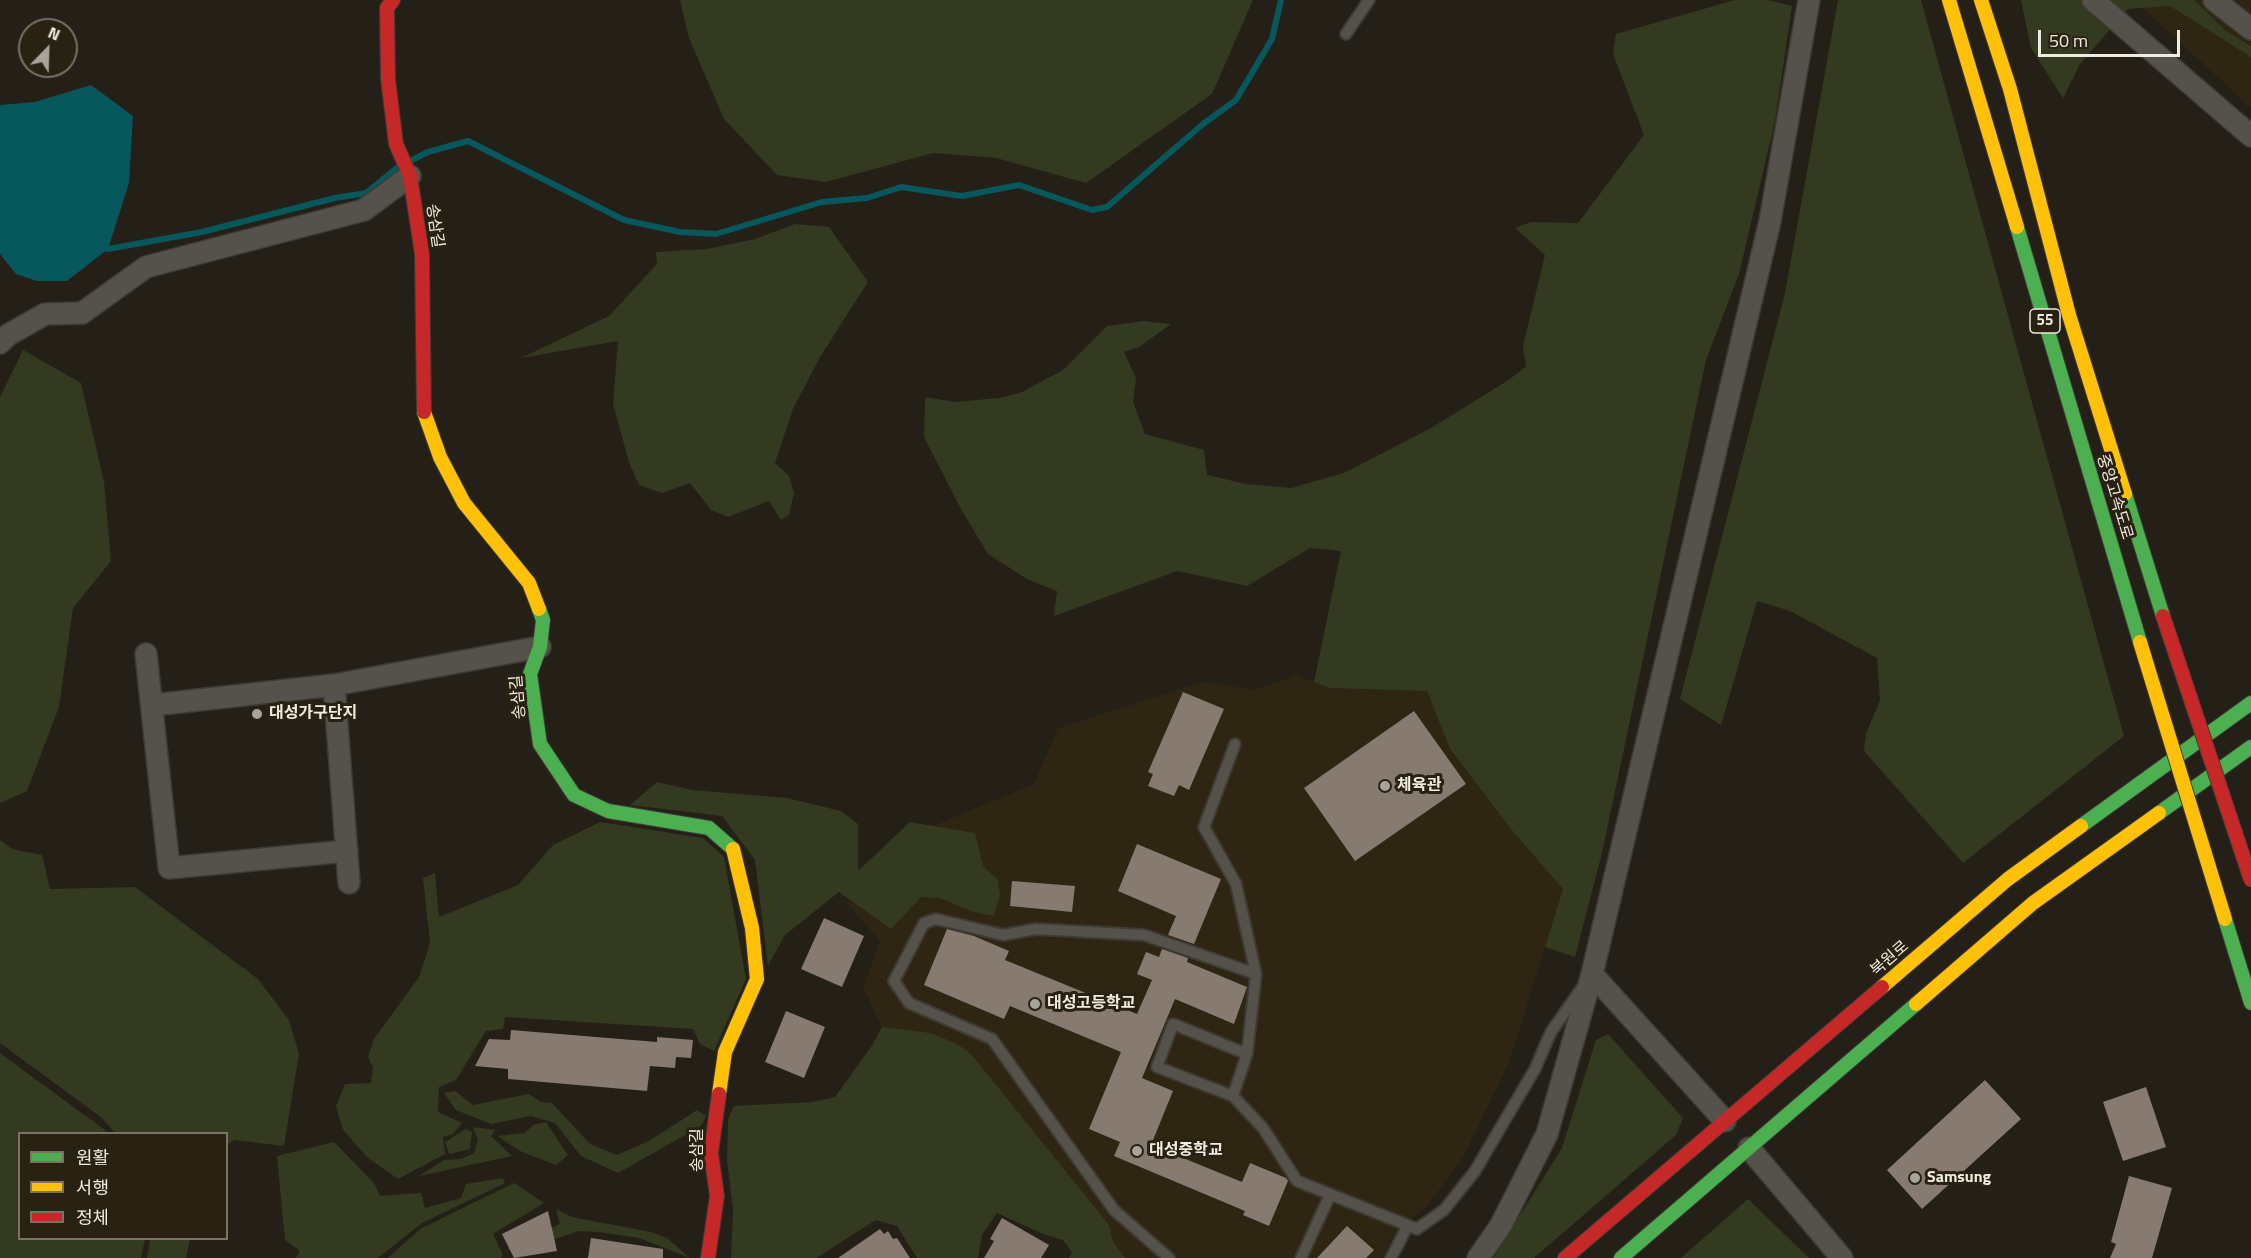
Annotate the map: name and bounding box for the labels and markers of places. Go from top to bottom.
place label: 대성가구단지 [269,704,357,724]
marker: 대성가구단지 [250,707,264,721]
place label: 체육관 [1397,776,1441,796]
marker: 체육관 [1378,779,1392,793]
place label: 대성고등학교 [1047,994,1135,1014]
marker: 대성고등학교 [1028,997,1042,1011]
place label: 대성중학교 [1149,1141,1223,1161]
marker: 대성중학교 [1130,1144,1144,1158]
place label: Samsung [1927,1168,1991,1188]
marker: Samsung [1908,1171,1922,1185]

